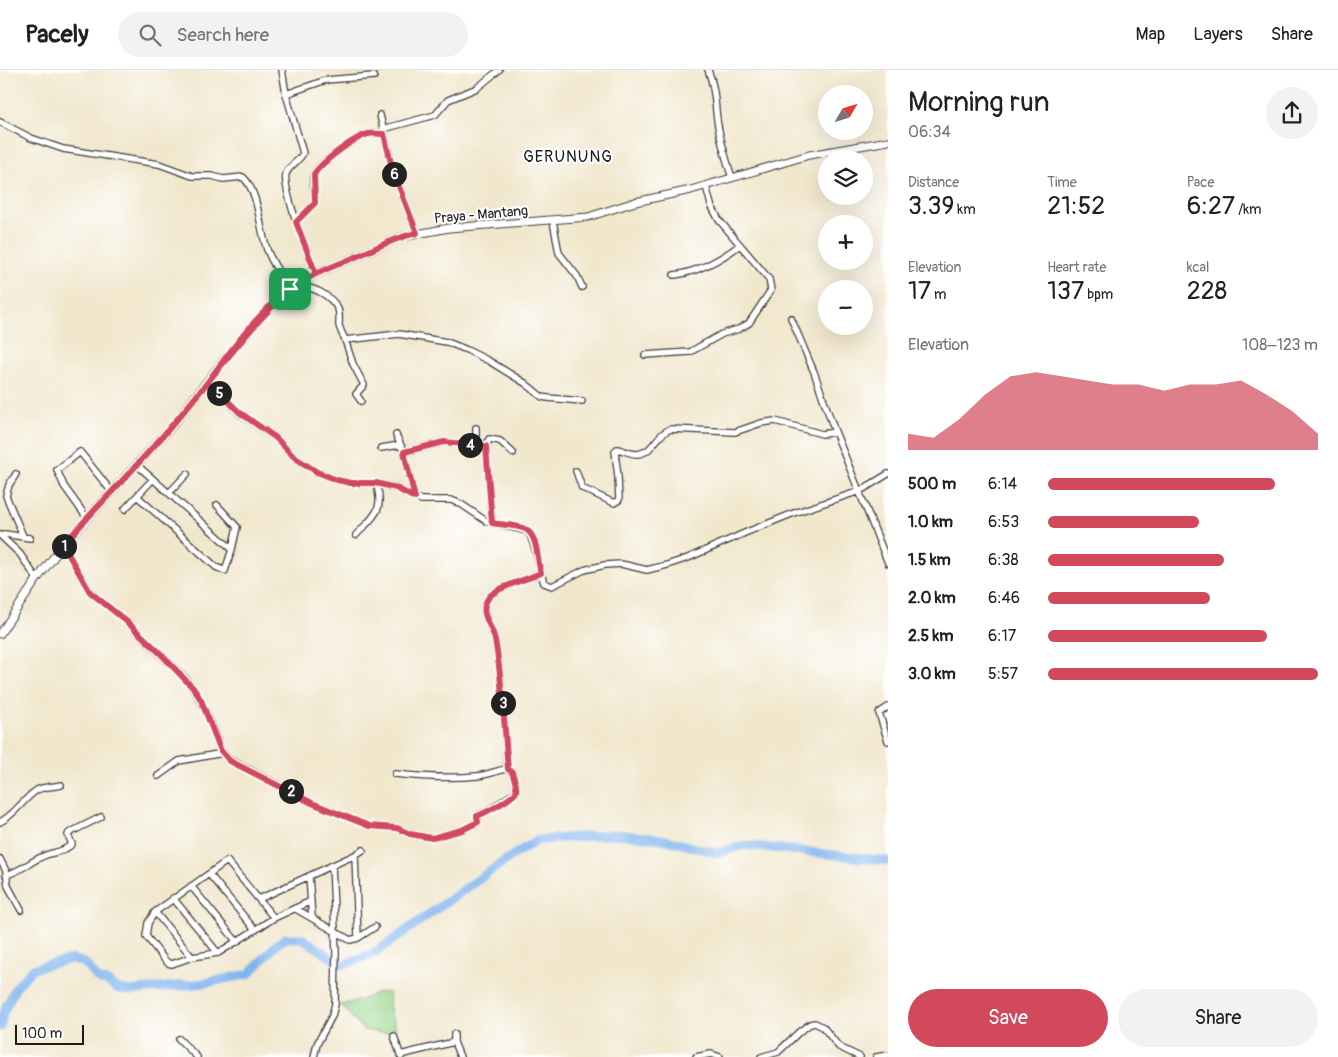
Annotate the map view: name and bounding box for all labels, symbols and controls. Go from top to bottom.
search box [118,12,468,57]
text: Pacely [25,20,88,49]
icon: search [136,21,164,49]
text: Search here [176,23,269,47]
text: Map [1136,23,1165,46]
text: Layers [1193,23,1243,46]
text: Share [1271,23,1313,46]
north arrow [818,85,872,140]
map controls [818,85,873,335]
text: Morning run [908,85,1050,120]
button: share [1266,87,1318,139]
text: 06:34 [908,122,951,142]
district label: GERUNUNG [523,147,613,167]
button: layers [818,150,873,205]
pin: 6 [382,162,406,186]
text: 6 [390,166,399,183]
text: Distance [908,174,959,191]
text: Time [1047,174,1077,191]
text: Pace [1187,174,1214,191]
text: 3.39 [908,191,954,222]
text: 21:52 [1047,191,1105,222]
text: 6:27 [1187,191,1235,222]
text: km [954,201,976,218]
text: /km [1235,201,1261,218]
street label: Praya - Mantang [433,202,529,227]
button: + [818,215,873,270]
text: Elevation [908,259,961,276]
text: Heart rate [1047,259,1106,276]
text: kcal [1187,259,1209,276]
pin [269,268,311,310]
icon: arrive [276,275,304,303]
text: 17 [908,276,931,307]
text: 137 [1047,276,1084,307]
text: 228 [1187,276,1227,307]
button: − [818,280,873,335]
text: m [931,286,947,303]
text: bpm [1084,286,1113,303]
text: Elevation [908,335,969,355]
text: 108–123 m [1242,335,1318,355]
pin: 5 [206,380,232,406]
text: 5 [216,385,223,402]
pin: 4 [458,432,482,458]
text: 4 [466,437,475,454]
text: 500 m [908,474,956,494]
text: 6:14 [988,474,1017,494]
text: 1.0 km [908,512,953,532]
text: 6:53 [988,512,1019,532]
pin: 1 [52,534,76,558]
text: 1 [62,538,67,555]
text: 1.5 km [908,550,951,570]
text: 6:38 [988,550,1019,570]
text: 2.0 km [908,588,956,608]
text: 6:46 [988,588,1020,608]
text: 2.5 km [908,626,953,646]
text: 6:17 [988,626,1016,646]
text: 3.0 km [908,664,956,684]
text: 5:57 [988,664,1018,684]
pin: 3 [490,690,516,716]
text: 3 [500,695,507,712]
pin: 2 [278,778,304,804]
text: 2 [288,783,295,800]
button: Save [908,989,1108,1047]
button: Share [1118,989,1318,1047]
scale bar [15,1022,84,1045]
text: 100 m [22,1025,62,1042]

